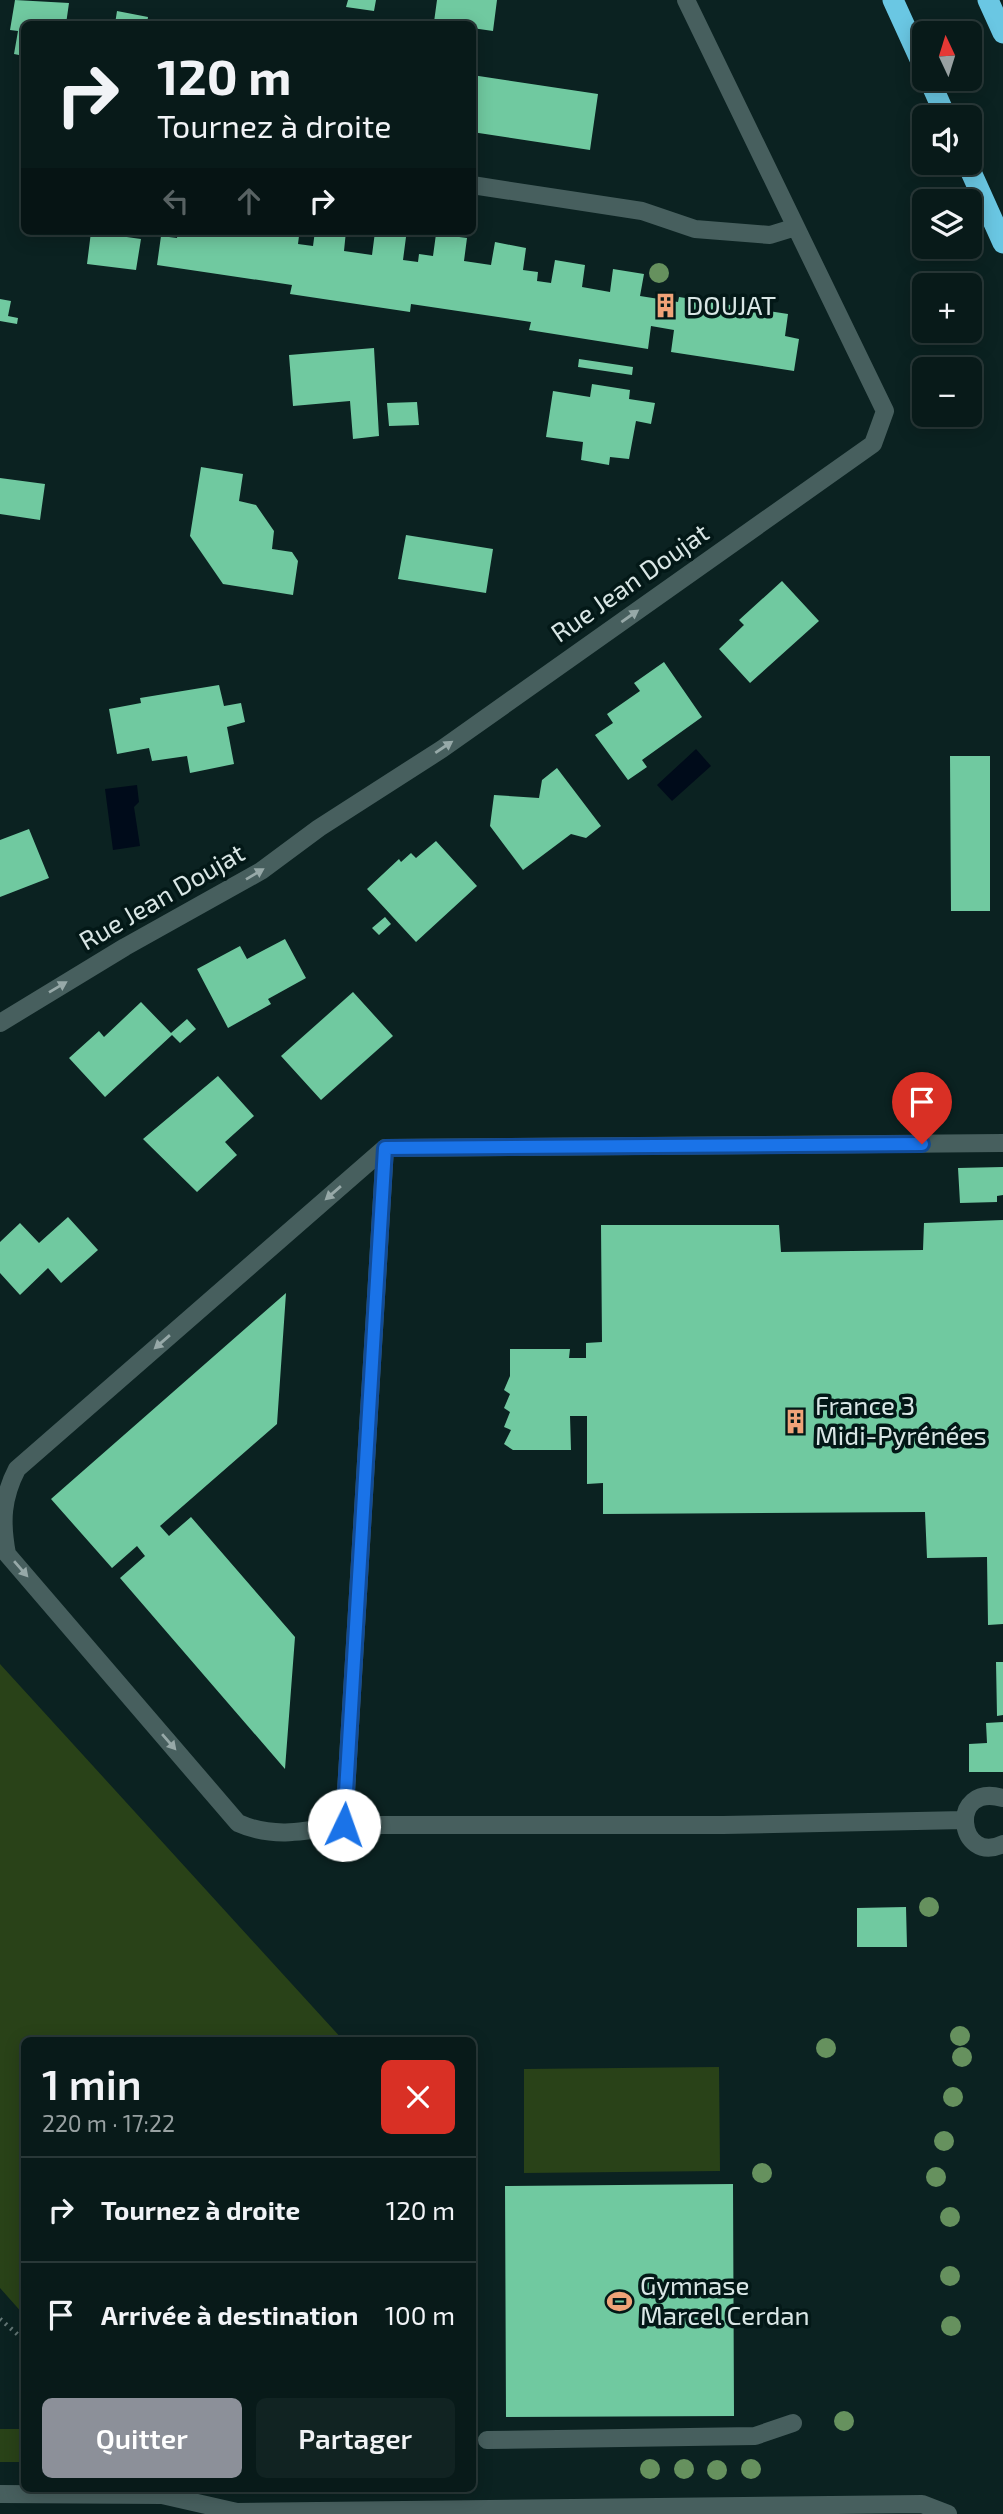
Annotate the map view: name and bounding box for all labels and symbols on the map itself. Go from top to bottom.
north arrow [912,21,982,91]
place label: DOUJAT [686,289,776,320]
building icon: DOUJAT [652,292,680,320]
street label: Rue Jean Doujat [544,516,714,648]
one-way arrow [621,609,639,623]
one-way arrow [435,740,453,754]
street label: Rue Jean Doujat [73,836,249,956]
one-way arrow [246,868,265,880]
one-way arrow [49,981,68,994]
pin [892,1072,952,1144]
one-way arrow [324,1185,342,1201]
one-way arrow [153,1334,170,1350]
place label: France 3 Midi-Pyrénées [815,1389,987,1450]
building icon: France 3 Midi-Pyrénées [781,1407,809,1435]
one-way arrow [13,1561,28,1578]
one-way arrow [161,1734,176,1751]
position arrow [307,1788,381,1862]
place label: Gymnase Marcel Cerdan [640,2269,810,2330]
sports icon: Gymnase Marcel Cerdan [606,2287,634,2315]

